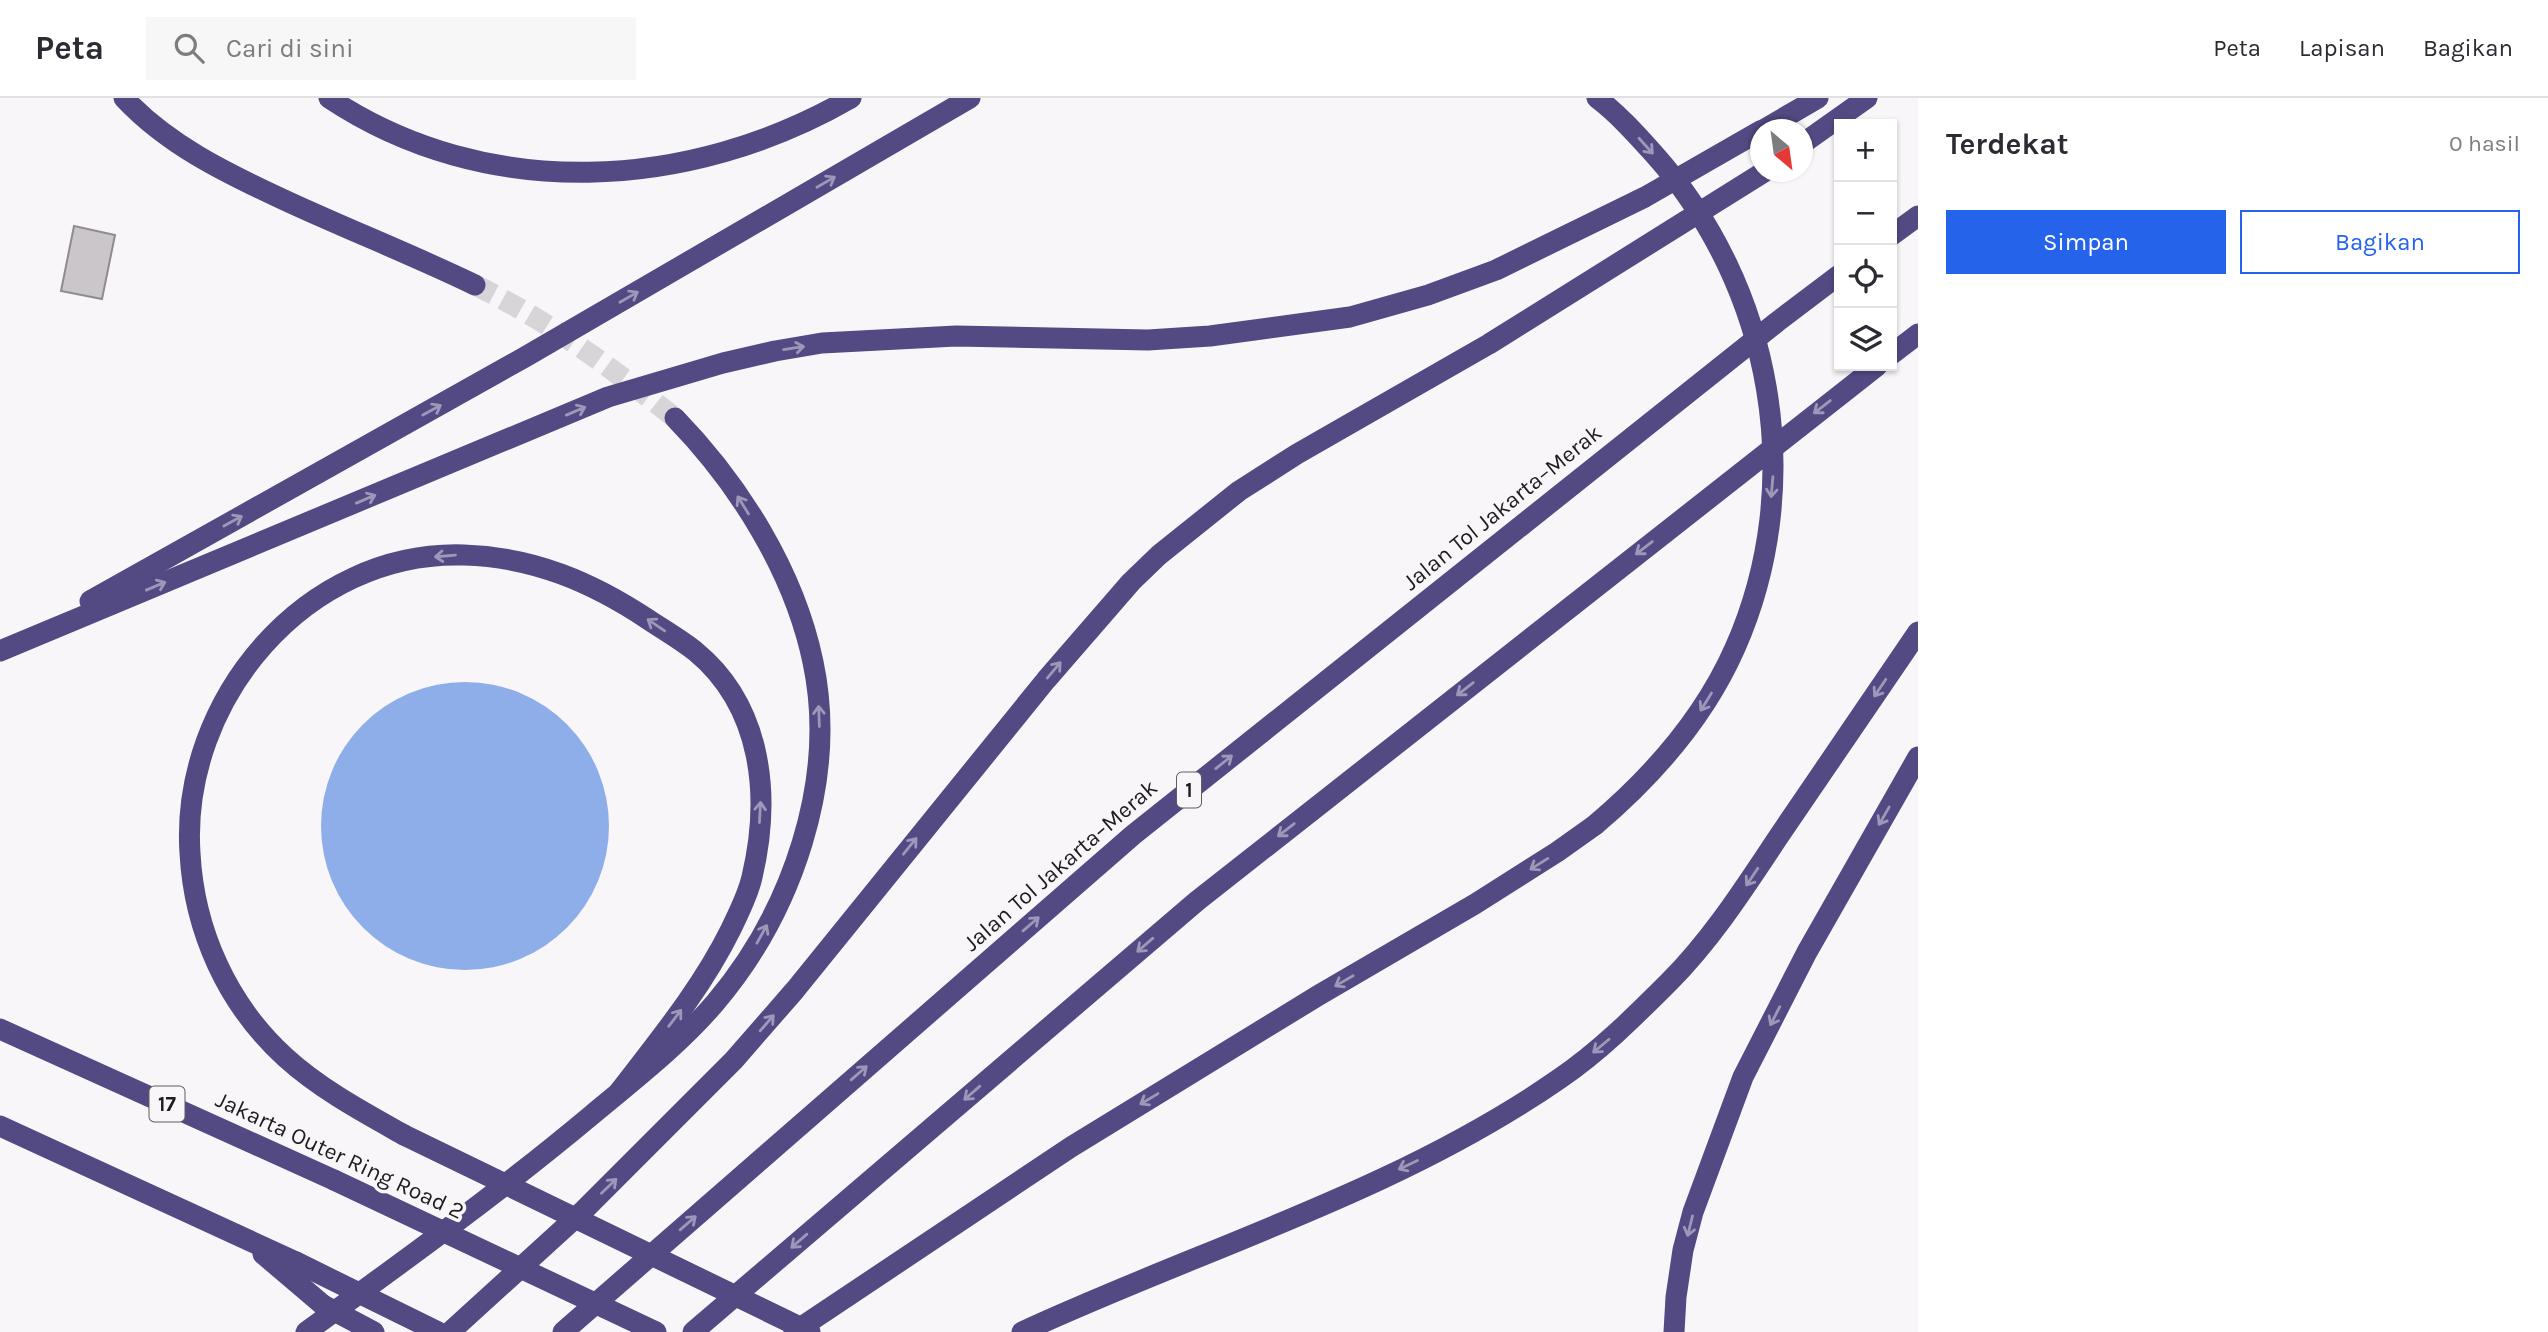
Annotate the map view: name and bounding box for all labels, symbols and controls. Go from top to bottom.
search box [146,17,636,80]
text: Peta [35,29,104,67]
icon: search [170,29,208,67]
text: Cari di sini [226,33,354,64]
text: Peta [2213,34,2261,62]
text: Lapisan [2299,34,2385,62]
text: Bagikan [2423,34,2513,62]
north arrow [1750,119,1813,182]
map controls [1834,119,1897,371]
button: + [1834,119,1897,182]
text: Terdekat [1946,126,2069,162]
text: 0 hasil [2449,130,2520,157]
one-way arrow [1638,136,1654,154]
one-way arrow [815,175,835,189]
button: − [1834,182,1897,245]
button: Simpan [1946,210,2226,274]
button: Bagikan [2240,210,2520,274]
button: locate [1834,245,1897,308]
one-way arrow [618,290,639,303]
button: layers [1834,308,1897,371]
one-way arrow [782,341,805,354]
one-way arrow [1814,400,1832,415]
one-way arrow [421,403,441,417]
one-way arrow [565,404,586,417]
street label: Jalan Tol Jakarta–Merak [1398,419,1607,596]
one-way arrow [1765,475,1778,498]
one-way arrow [355,492,376,505]
one-way arrow [736,496,750,516]
one-way arrow [223,514,243,528]
one-way arrow [1635,540,1653,556]
one-way arrow [434,550,457,563]
one-way arrow [145,579,166,592]
one-way arrow [647,618,667,632]
one-way arrow [1046,662,1062,680]
one-way arrow [1872,678,1886,698]
one-way arrow [1456,681,1475,696]
one-way arrow [1698,691,1712,711]
one-way arrow [812,705,825,728]
one-way arrow [1215,754,1233,770]
road number: 1 [1177,772,1201,808]
street label: Jalan Tol Jakarta–Merak [958,774,1163,957]
one-way arrow [754,801,767,824]
one-way arrow [1877,806,1891,826]
one-way arrow [1278,822,1296,837]
one-way arrow [903,838,918,856]
one-way arrow [1529,857,1549,871]
one-way arrow [1744,866,1758,886]
one-way arrow [1022,916,1040,932]
one-way arrow [756,924,769,945]
one-way arrow [1136,937,1154,953]
one-way arrow [1334,974,1354,988]
one-way arrow [1767,1005,1781,1026]
one-way arrow [667,1010,682,1028]
one-way arrow [759,1014,775,1032]
one-way arrow [1592,1038,1610,1054]
one-way arrow [850,1065,868,1081]
one-way arrow [963,1085,981,1101]
road number: 17 [150,1086,184,1122]
street label: Jakarta Outer Ring Road 2 [211,1086,468,1225]
one-way arrow [1140,1092,1160,1106]
one-way arrow [1398,1159,1419,1172]
one-way arrow [600,1178,617,1195]
one-way arrow [1683,1214,1696,1237]
one-way arrow [679,1215,697,1231]
one-way arrow [790,1233,808,1249]

